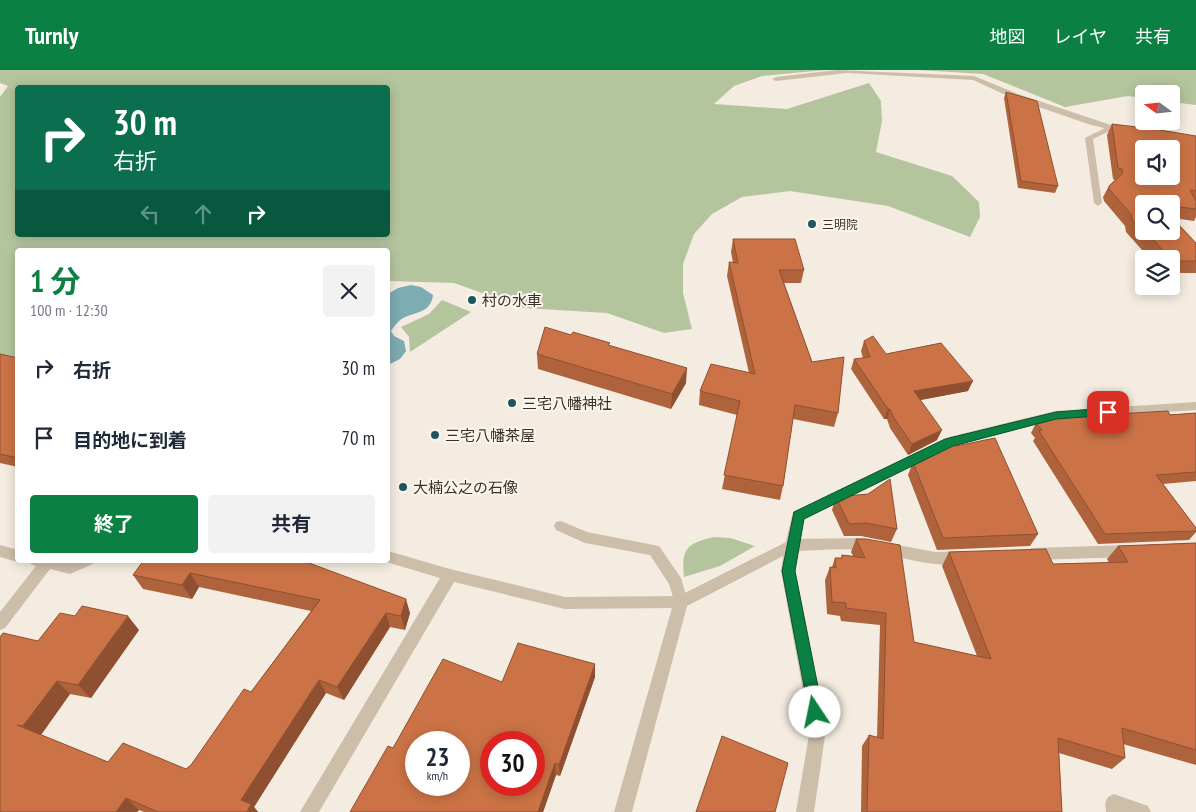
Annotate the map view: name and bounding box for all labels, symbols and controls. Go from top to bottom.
text: Turnly [25,20,78,51]
text: 地図 [990,25,1026,48]
text: レイヤ [1054,25,1107,48]
text: 共有 [1135,25,1171,48]
north arrow [1135,85,1180,130]
map controls [1135,85,1180,295]
text: 30 m [113,99,177,145]
icon: right [30,105,95,170]
button: sound [1135,140,1180,185]
text: 右折 [113,147,157,175]
button: search [1135,195,1180,240]
icon: left [136,200,164,228]
icon: ahead [189,200,217,228]
icon: right [242,200,270,228]
place label: 三明院 [822,217,858,232]
marker: 三明院 [806,218,818,230]
button: layers [1135,250,1180,295]
text: 1 分 [30,261,81,300]
button: close [323,265,375,317]
place label: 村の水車 [482,291,542,310]
marker: 村の水車 [466,294,478,306]
text: 100 m · 12:30 [30,300,108,320]
icon: right [30,354,58,382]
text: 30 m [342,356,375,380]
text: 右折 [73,358,111,382]
pin [1087,391,1129,433]
place label: 三宅八幡神社 [522,394,612,413]
marker: 三宅八幡神社 [506,397,518,409]
icon: arrive [1094,398,1122,426]
icon: arrive [30,424,58,452]
text: 70 m [342,426,375,450]
place label: 三宅八幡茶屋 [445,426,535,445]
text: 目的地に到着 [73,428,187,452]
marker: 三宅八幡茶屋 [429,429,441,441]
place label: 大楠公之の石像 [413,478,518,497]
marker: 大楠公之の石像 [397,481,409,493]
button: 終了 [30,495,198,553]
button: 共有 [208,495,375,553]
position arrow [788,685,840,737]
speed limit sign: 30 [480,731,545,796]
text: 23 [426,741,449,773]
text: km/h [427,768,448,783]

